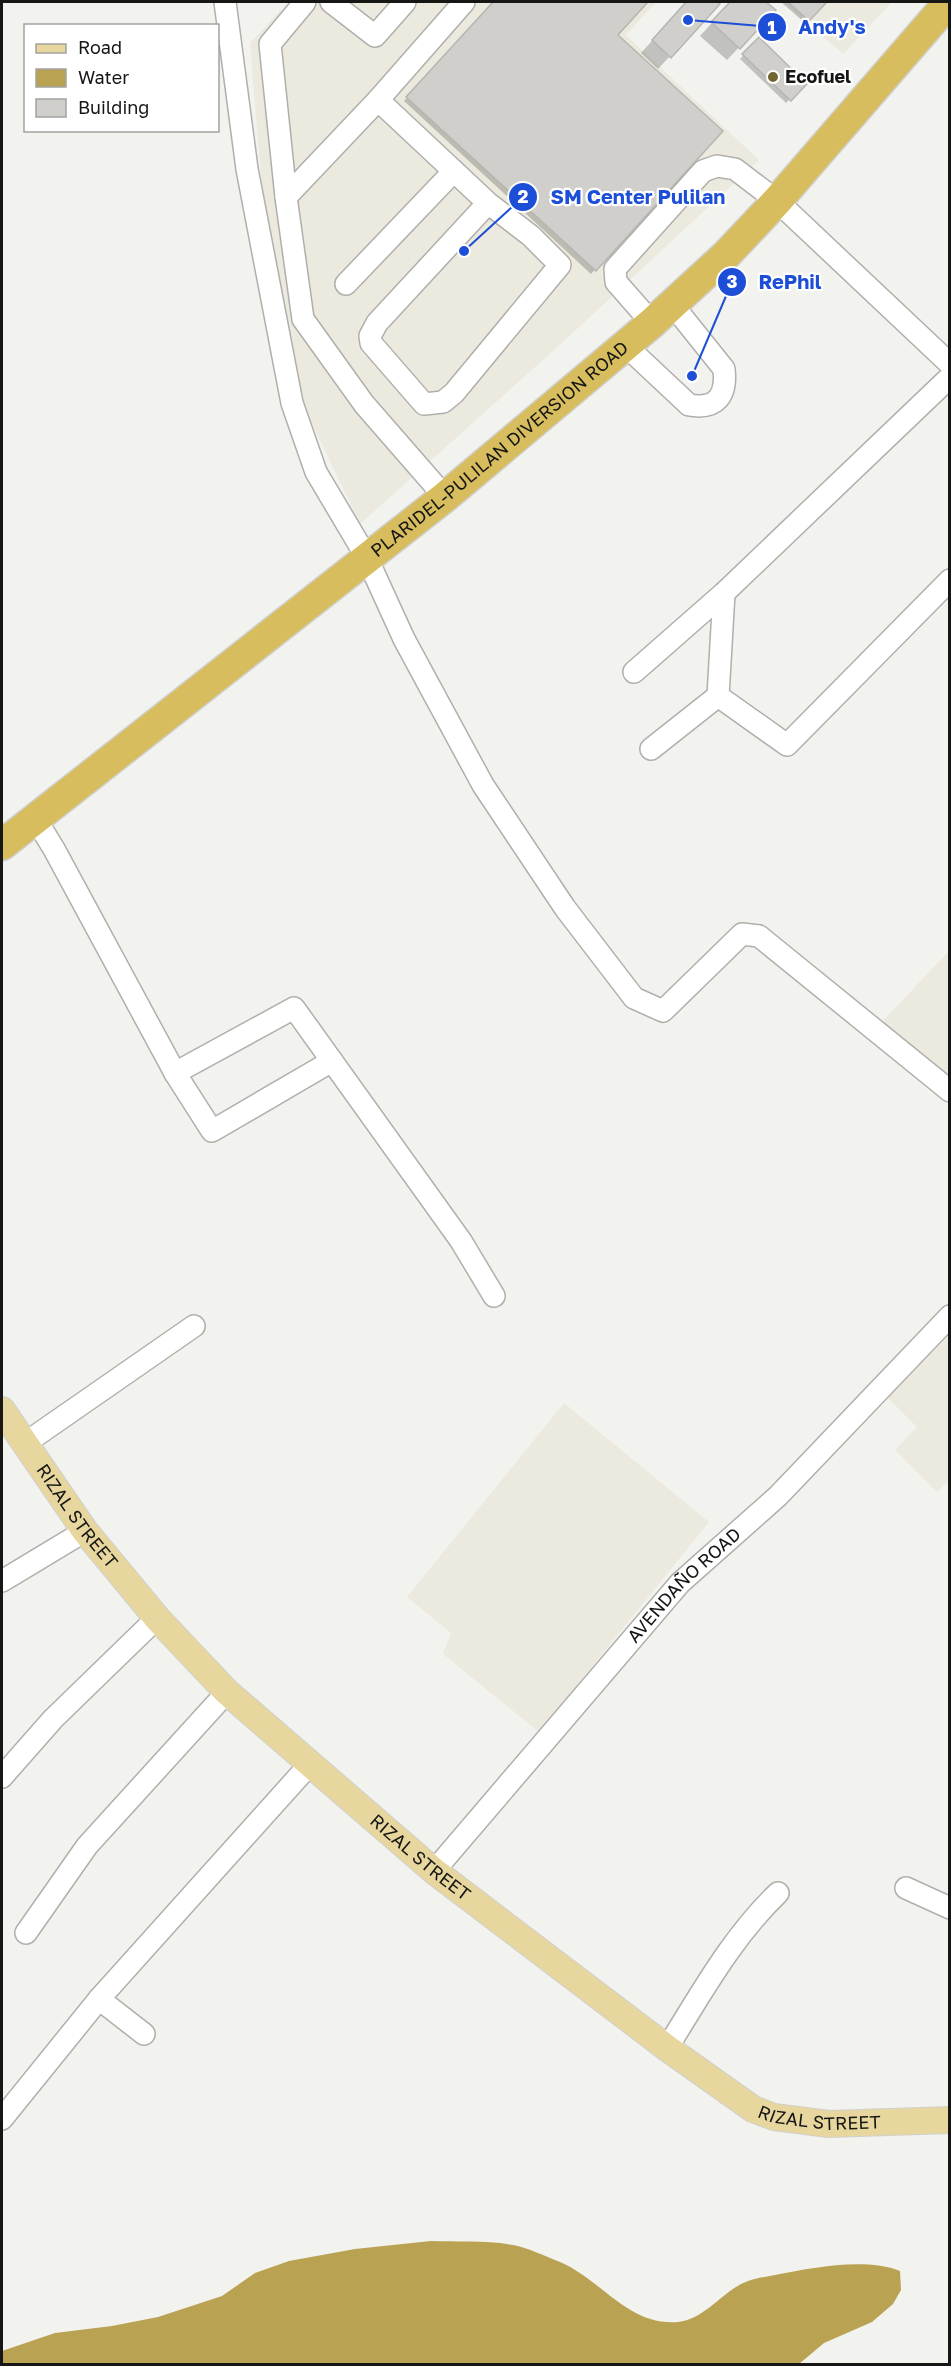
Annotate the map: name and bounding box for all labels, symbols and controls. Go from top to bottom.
callout: Andy's [757,8,878,46]
text: Andy's [798,14,866,38]
text: 1 [767,16,777,38]
legend [24,24,219,132]
text: Road [78,36,122,58]
place label: Ecofuel [785,65,851,87]
text: Water [78,66,129,88]
marker: Ecofuel [766,70,780,84]
text: Building [78,96,149,118]
callout: SM Center Pulilan [508,178,737,216]
text: SM Center Pulilan [551,184,725,208]
text: 2 [518,185,529,207]
callout: RePhil [717,263,834,301]
text: RePhil [758,269,822,293]
text: 3 [727,270,738,292]
street label: PLARIDEL-PULILAN DIVERSION ROAD [366,336,632,561]
street label: RIZAL STREET [32,1459,123,1572]
street label: AVENDAÑO ROAD [622,1522,745,1647]
street label: RIZAL STREET [366,1809,475,1905]
street label: RIZAL STREET [755,2100,881,2134]

